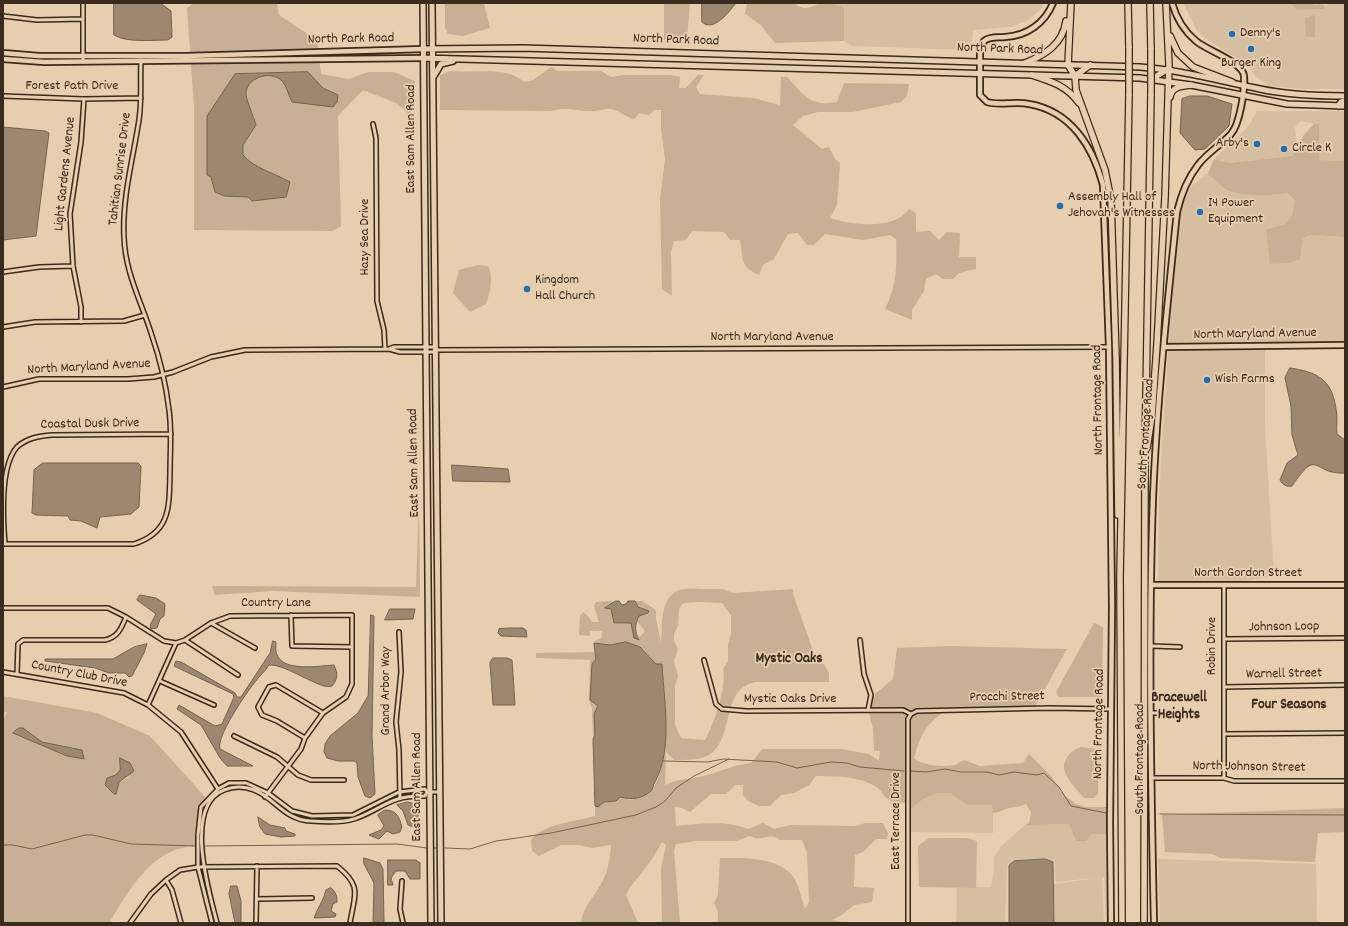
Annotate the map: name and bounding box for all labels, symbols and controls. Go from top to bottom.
place label: Denny's [1240,26,1281,42]
marker: Denny's [1227,29,1237,39]
street label: North Park Road [308,31,394,49]
street label: North Park Road [633,31,719,51]
street label: North Park Road [957,40,1043,60]
marker: Burger King [1246,44,1256,54]
place label: Burger King [1221,56,1281,72]
street label: Forest Path Drive [26,79,118,95]
street label: East Sam Allen Road [404,84,420,194]
street label: Tahitian Sunrise Drive [106,112,136,226]
street label: Light Gardens Avenue [52,116,80,232]
place label: Arby's [1216,136,1249,152]
marker: Arby's [1252,139,1262,149]
place label: Circle K [1292,141,1331,157]
marker: Circle K [1279,144,1289,154]
place label: Assembly Hall of Jehovah's Witnesses [1068,190,1175,222]
place label: I4 Power Equipment [1208,196,1263,228]
street label: Hazy Sea Drive [358,198,374,276]
marker: Assembly Hall of Jehovah's Witnesses [1055,201,1065,211]
marker: I4 Power Equipment [1195,207,1205,217]
place label: Kingdom Hall Church [535,273,595,306]
marker: Kingdom Hall Church [522,284,532,294]
street label: North Maryland Avenue [1193,326,1317,344]
street label: North Maryland Avenue [710,330,834,346]
street label: North Frontage Road [1090,345,1108,455]
street label: North Maryland Avenue [27,356,151,380]
place label: Wish Farms [1215,372,1275,388]
marker: Wish Farms [1202,375,1212,385]
street label: South Frontage Road [1135,378,1159,490]
street label: East Sam Allen Road [406,408,424,518]
street label: Coastal Dusk Drive [40,416,140,434]
street label: North Gordon Street [1194,566,1302,582]
street label: Country Lane [241,596,311,612]
street label: Robin Drive [1205,617,1221,675]
street label: Johnson Loop [1249,619,1319,637]
street label: Grand Arbor Way [379,647,395,735]
district label: Mystic Oaks [755,651,823,669]
street label: Country Club Drive [30,657,128,693]
street label: Warnell Street [1246,666,1322,684]
street label: North Frontage Road [1091,669,1109,779]
street label: Procchi Street [969,689,1045,707]
district label: Bracewell Heights [1151,690,1207,725]
street label: Mystic Oaks Drive [744,692,836,708]
district label: Four Seasons [1251,697,1327,715]
street label: South Frontage Road [1133,704,1149,814]
street label: East Sam Allen Road [410,732,426,842]
street label: North Johnson Street [1192,759,1306,777]
street label: East Terrace Drive [889,772,905,870]

